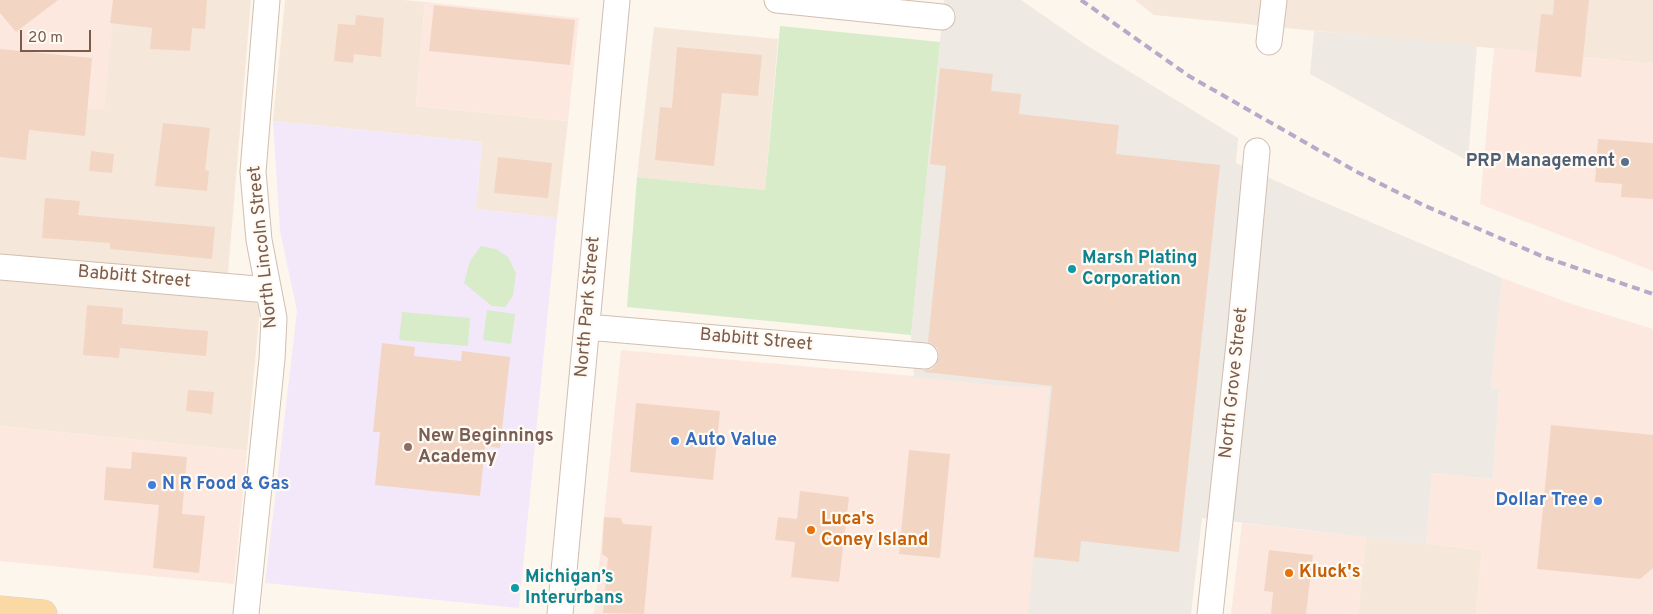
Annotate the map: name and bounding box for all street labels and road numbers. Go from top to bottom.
street label: North Lincoln Street [245,164,283,330]
street label: North Park Street [572,235,606,379]
street label: Babbitt Street [77,262,191,294]
street label: North Grove Street [1216,306,1254,460]
street label: Babbitt Street [699,325,813,357]

